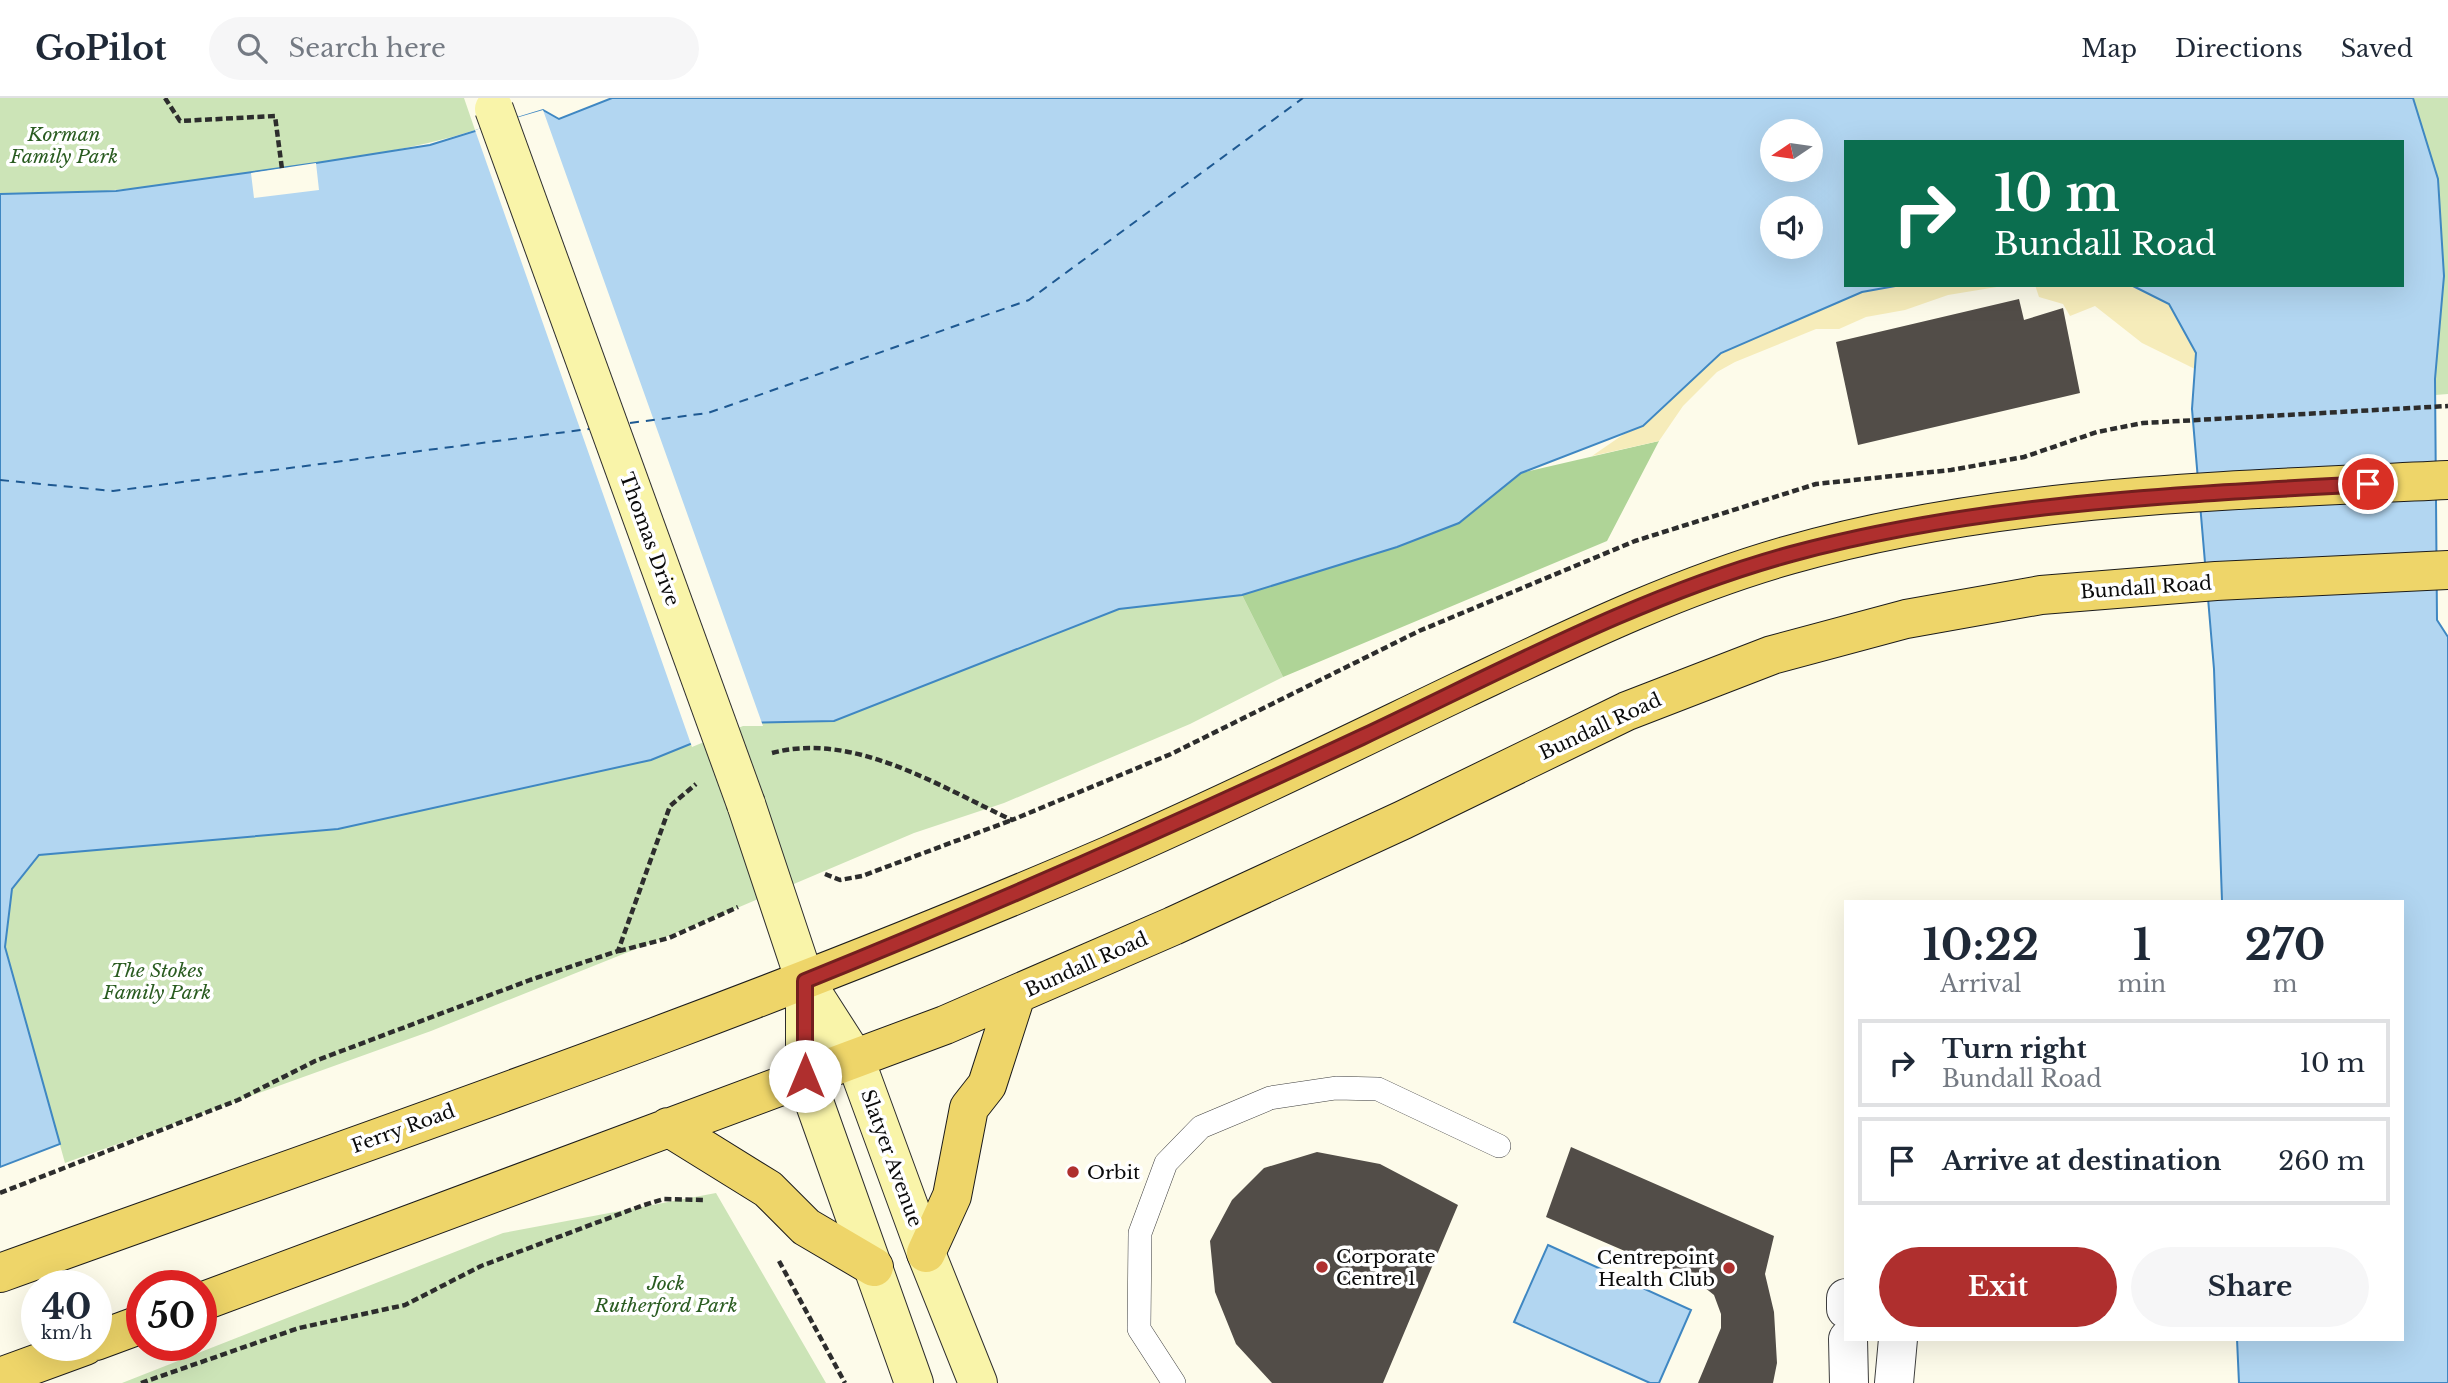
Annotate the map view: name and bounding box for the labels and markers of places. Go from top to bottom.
pin [2338,454,2398,514]
place label: Orbit [1087,1161,1141,1184]
marker: Orbit [1065,1164,1081,1180]
place label: Corporate Centre 1 [1336,1245,1436,1290]
place label: Centrepoint Health Club [1597,1246,1716,1291]
marker: Corporate Centre 1 [1314,1259,1330,1275]
marker: Centrepoint Health Club [1721,1260,1737,1276]

